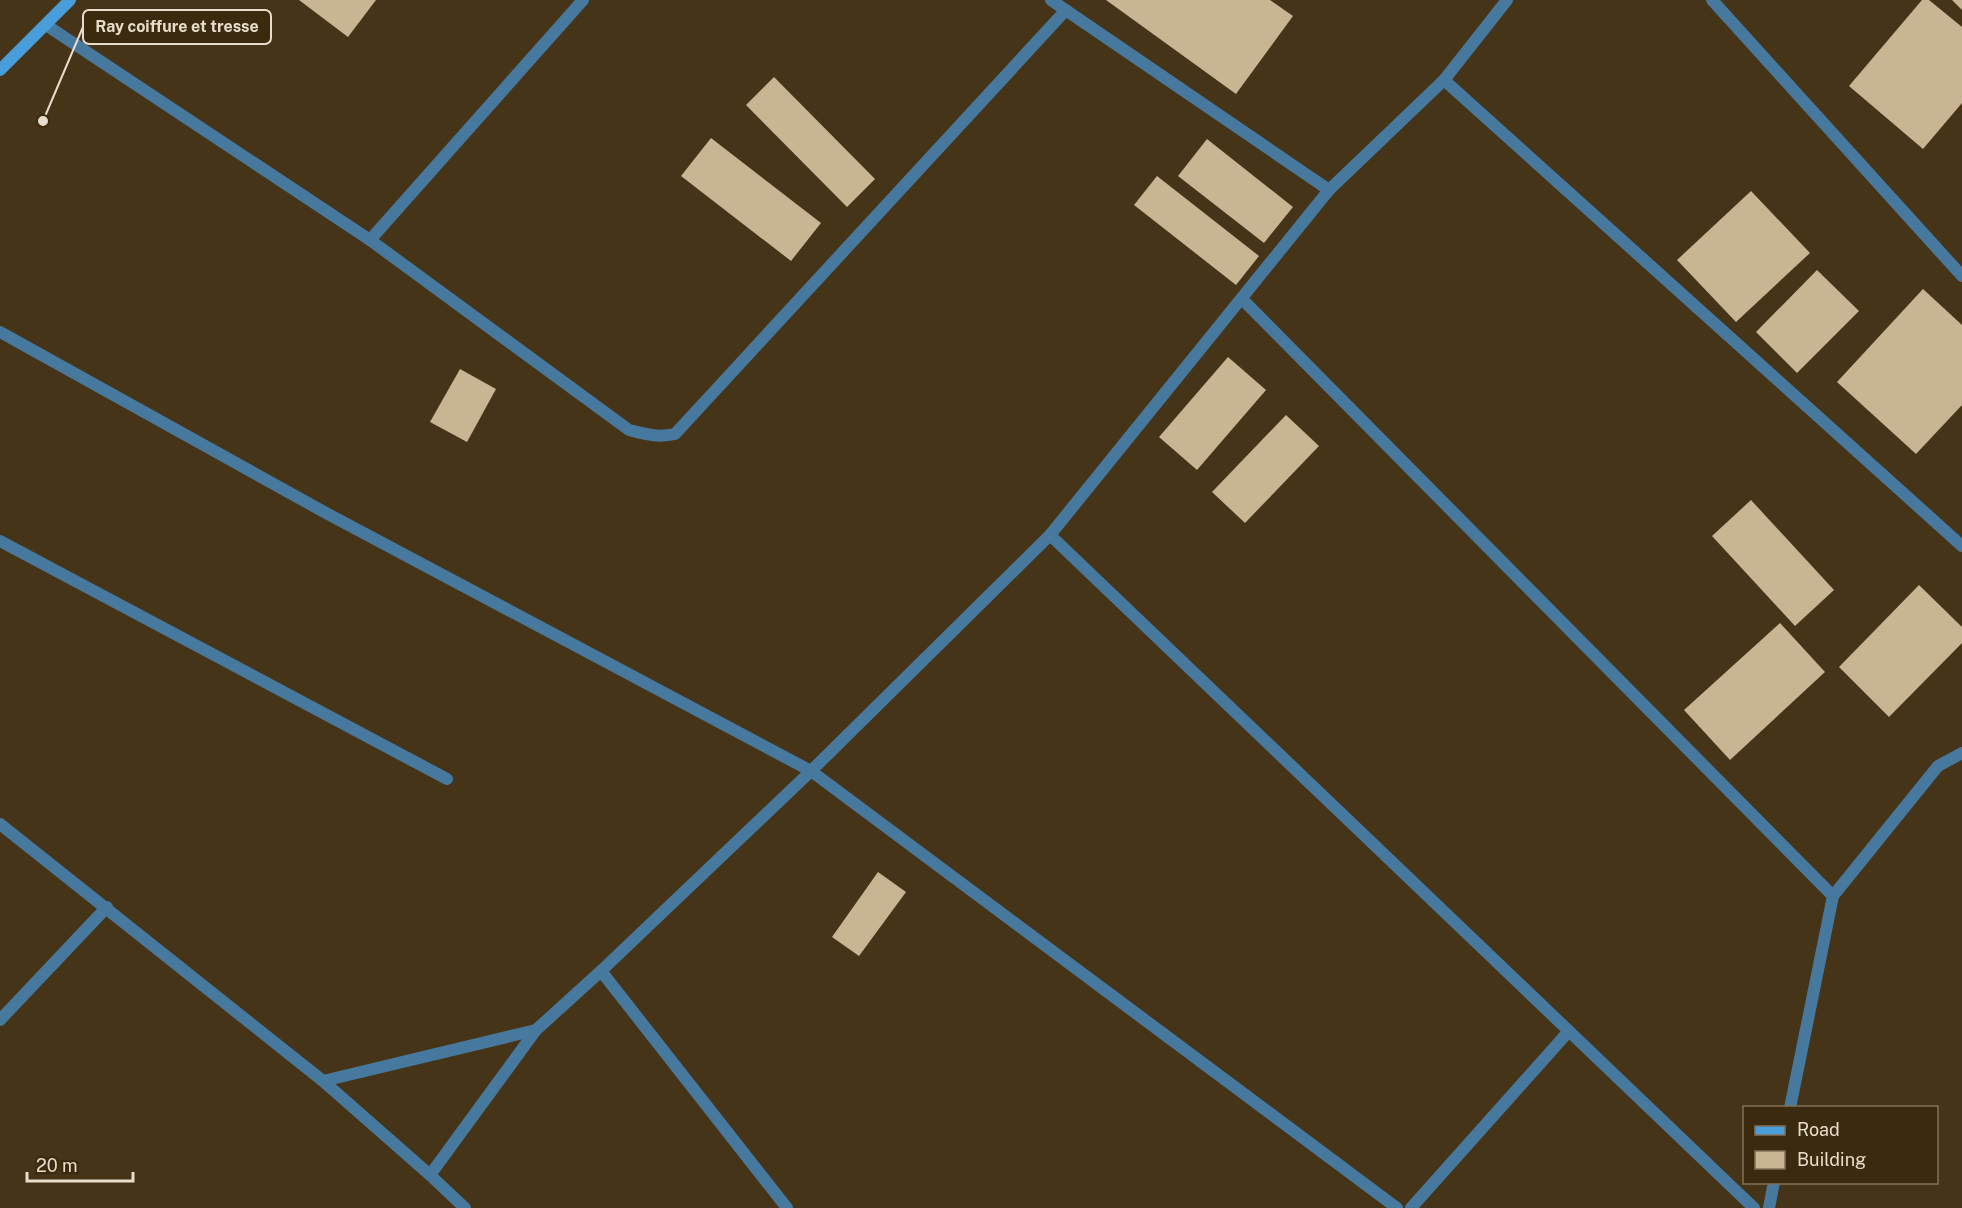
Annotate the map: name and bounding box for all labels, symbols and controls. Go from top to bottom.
callout: Ray coiffure et tresse [83,10,271,44]
text: Ray coiffure et tresse [95,17,259,36]
legend [1743,1106,1938,1184]
text: Road [1797,1119,1840,1140]
scale bar [27,1145,134,1183]
text: Building [1797,1149,1866,1170]
text: 20 m [36,1155,78,1176]

